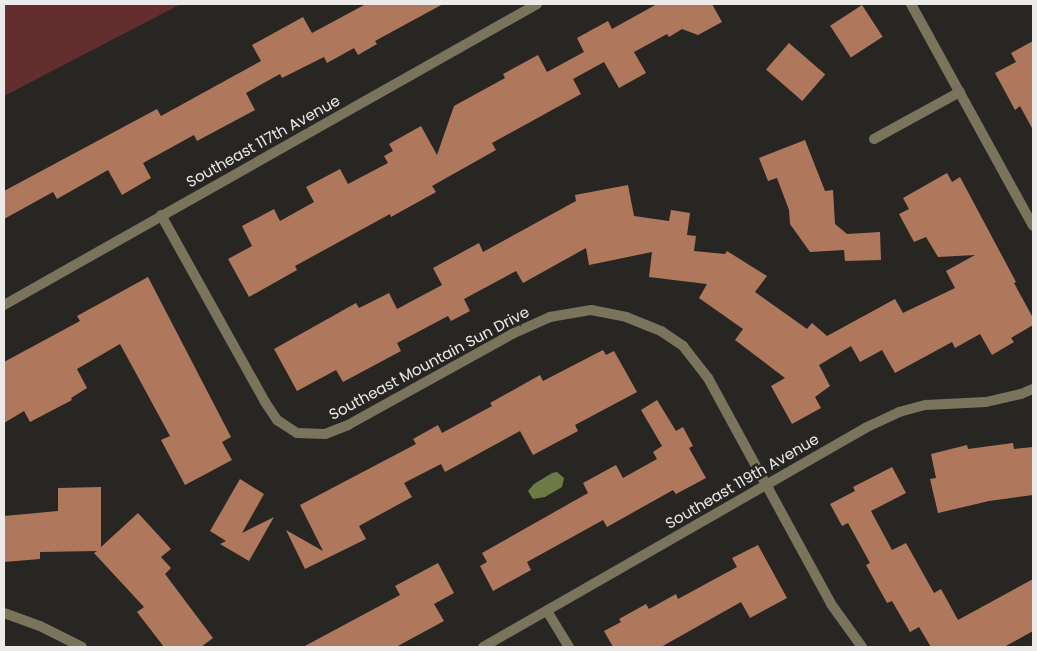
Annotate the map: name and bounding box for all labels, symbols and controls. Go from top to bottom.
street label: Southeast 117th Avenue [183,91,343,191]
street label: Southeast Mountain Sun Drive [326,302,532,424]
street label: Southeast 119th Avenue [662,430,822,532]

